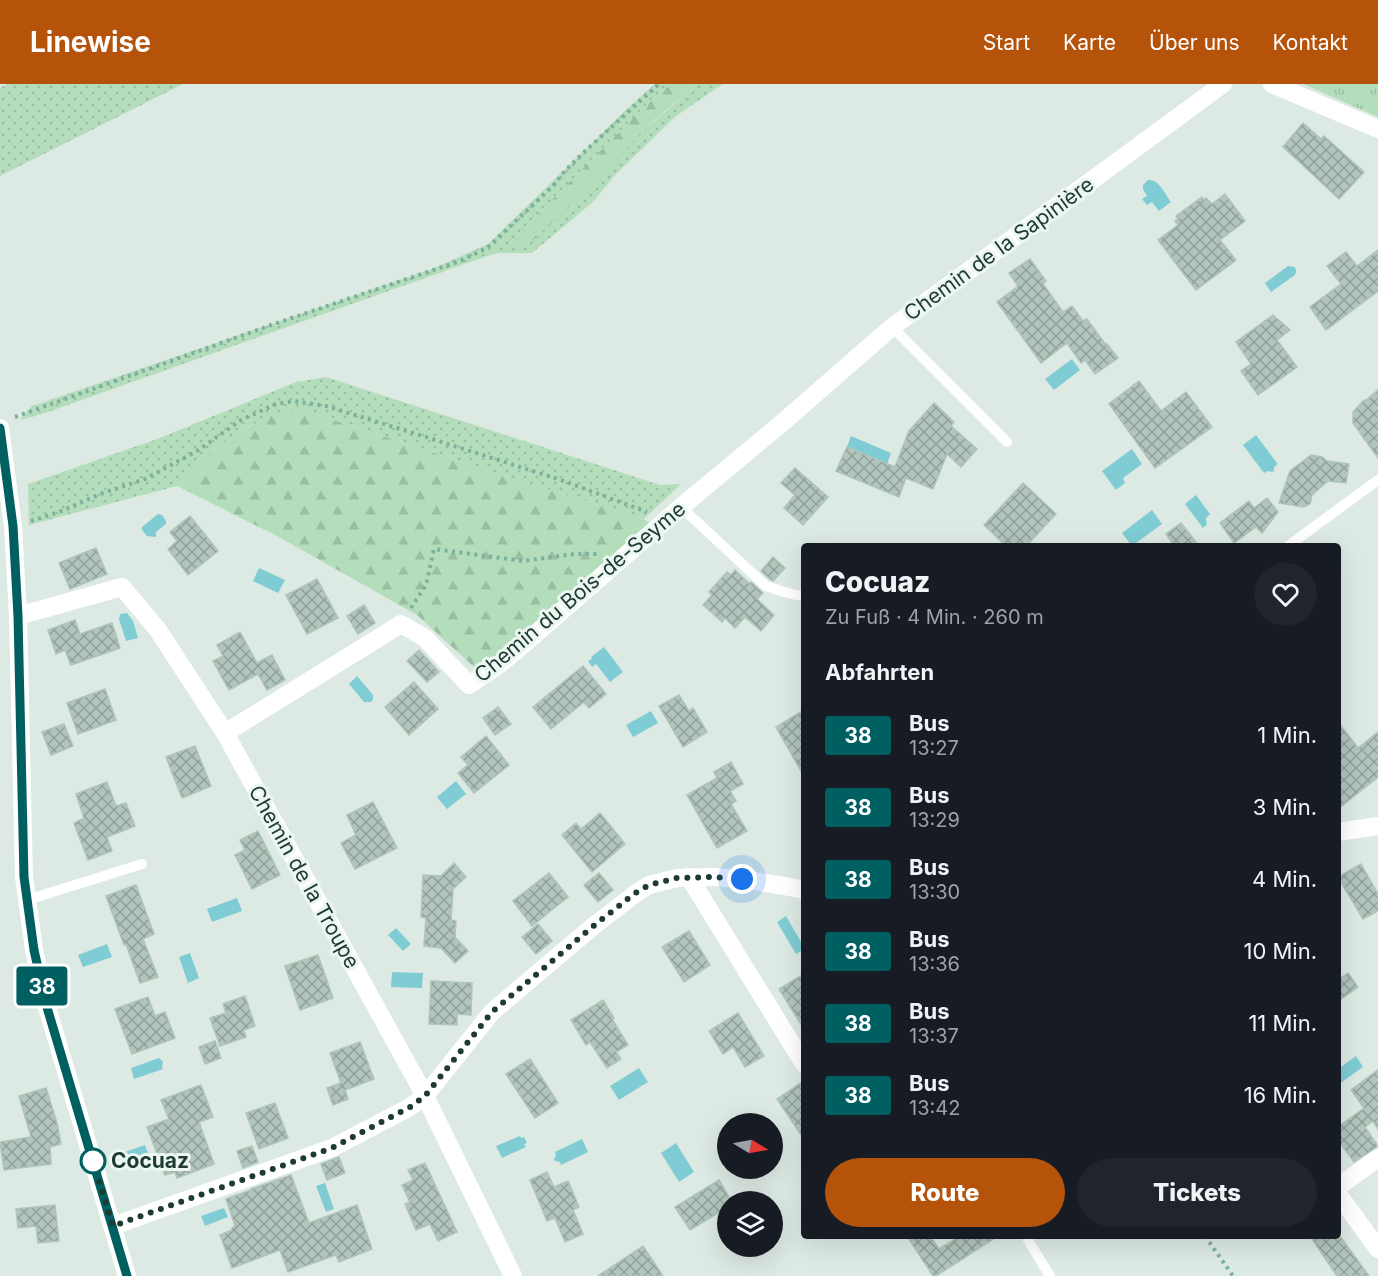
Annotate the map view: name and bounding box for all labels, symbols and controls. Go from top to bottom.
text: Linewise [30,25,151,59]
text: Start [983,30,1030,55]
text: Karte [1063,30,1116,55]
text: Über uns [1149,30,1240,55]
text: Kontakt [1273,30,1348,55]
street label: Chemin de la Sapinière [899,171,1098,326]
street label: Chemin du Bois-de-Seyme [469,496,690,687]
button: heart [1254,563,1317,626]
text: Cocuaz [825,565,930,599]
text: Zu Fuß · 4 Min. · 260 m [825,605,1044,629]
text: Abfahrten [825,659,934,685]
text: Bus [909,710,950,736]
text: 1 Min. [1257,722,1317,748]
text: 38 [844,723,872,748]
text: 13:27 [909,736,959,760]
street label: Chemin de la Troupe [244,781,365,973]
text: Bus [909,782,950,808]
text: 3 Min. [1253,794,1317,820]
text: 38 [844,795,872,820]
text: 13:29 [909,808,960,832]
text: Bus [909,854,950,880]
your location [727,864,757,894]
text: 4 Min. [1252,866,1317,892]
text: 38 [844,867,872,892]
text: 13:30 [909,880,960,904]
text: Bus [909,926,950,952]
text: 10 Min. [1243,938,1317,964]
text: 38 [844,939,872,964]
text: 13:36 [909,952,960,976]
line badge: 38 [15,966,69,1006]
text: 38 [28,974,56,999]
text: Bus [909,998,950,1024]
text: 11 Min. [1248,1010,1317,1036]
text: 38 [844,1011,872,1036]
text: 13:37 [909,1024,959,1048]
text: Bus [909,1070,950,1096]
text: 16 Min. [1244,1082,1317,1108]
text: 38 [844,1083,872,1108]
text: 13:42 [909,1096,960,1120]
north arrow [717,1113,783,1179]
map controls [717,1113,783,1257]
marker: Cocuaz [80,1148,106,1174]
place label: Cocuaz [111,1148,189,1173]
button: Route [825,1158,1065,1227]
button: Tickets [1077,1158,1317,1227]
button: layers [717,1191,783,1257]

